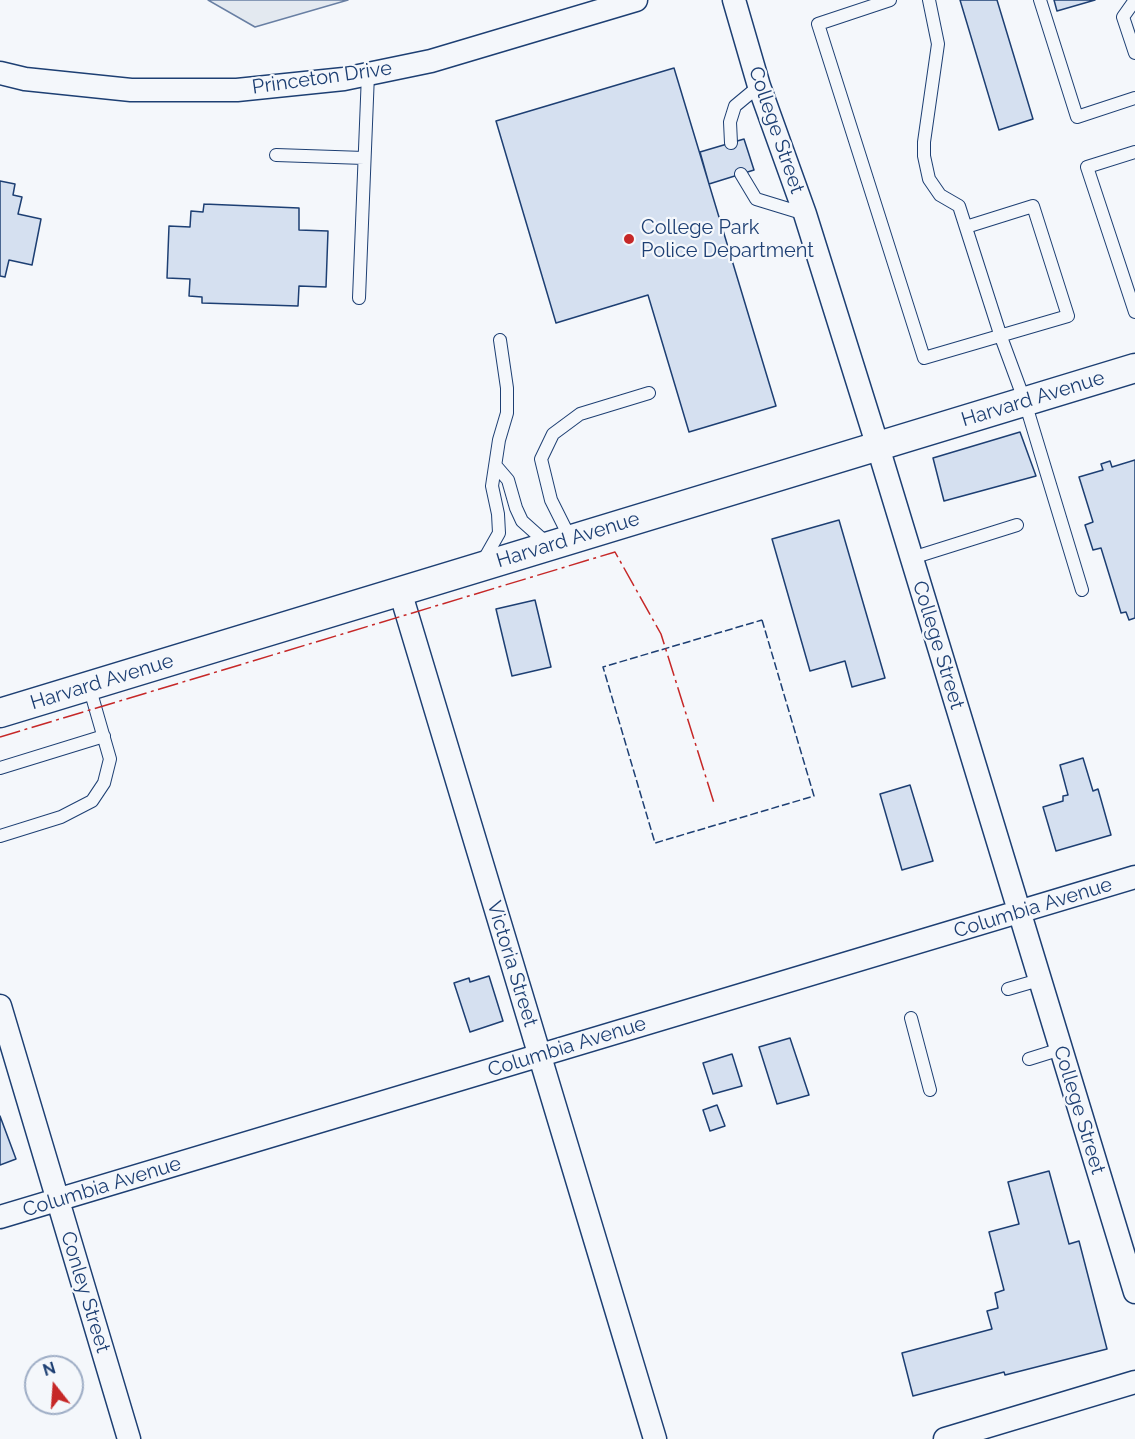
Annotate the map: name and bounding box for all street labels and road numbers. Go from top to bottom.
street label: Princeton Drive [251,56,393,100]
street label: College Street [743,63,809,197]
street label: Harvard Avenue [959,366,1107,432]
street label: Harvard Avenue [494,507,642,573]
street label: College Street [907,578,969,712]
street label: Harvard Avenue [28,649,176,715]
street label: Columbia Avenue [951,873,1115,943]
street label: Victoria Street [481,898,543,1030]
street label: Columbia Avenue [485,1012,649,1082]
street label: College Street [1048,1043,1110,1177]
street label: Columbia Avenue [20,1152,184,1222]
street label: Conley Street [55,1228,115,1356]

